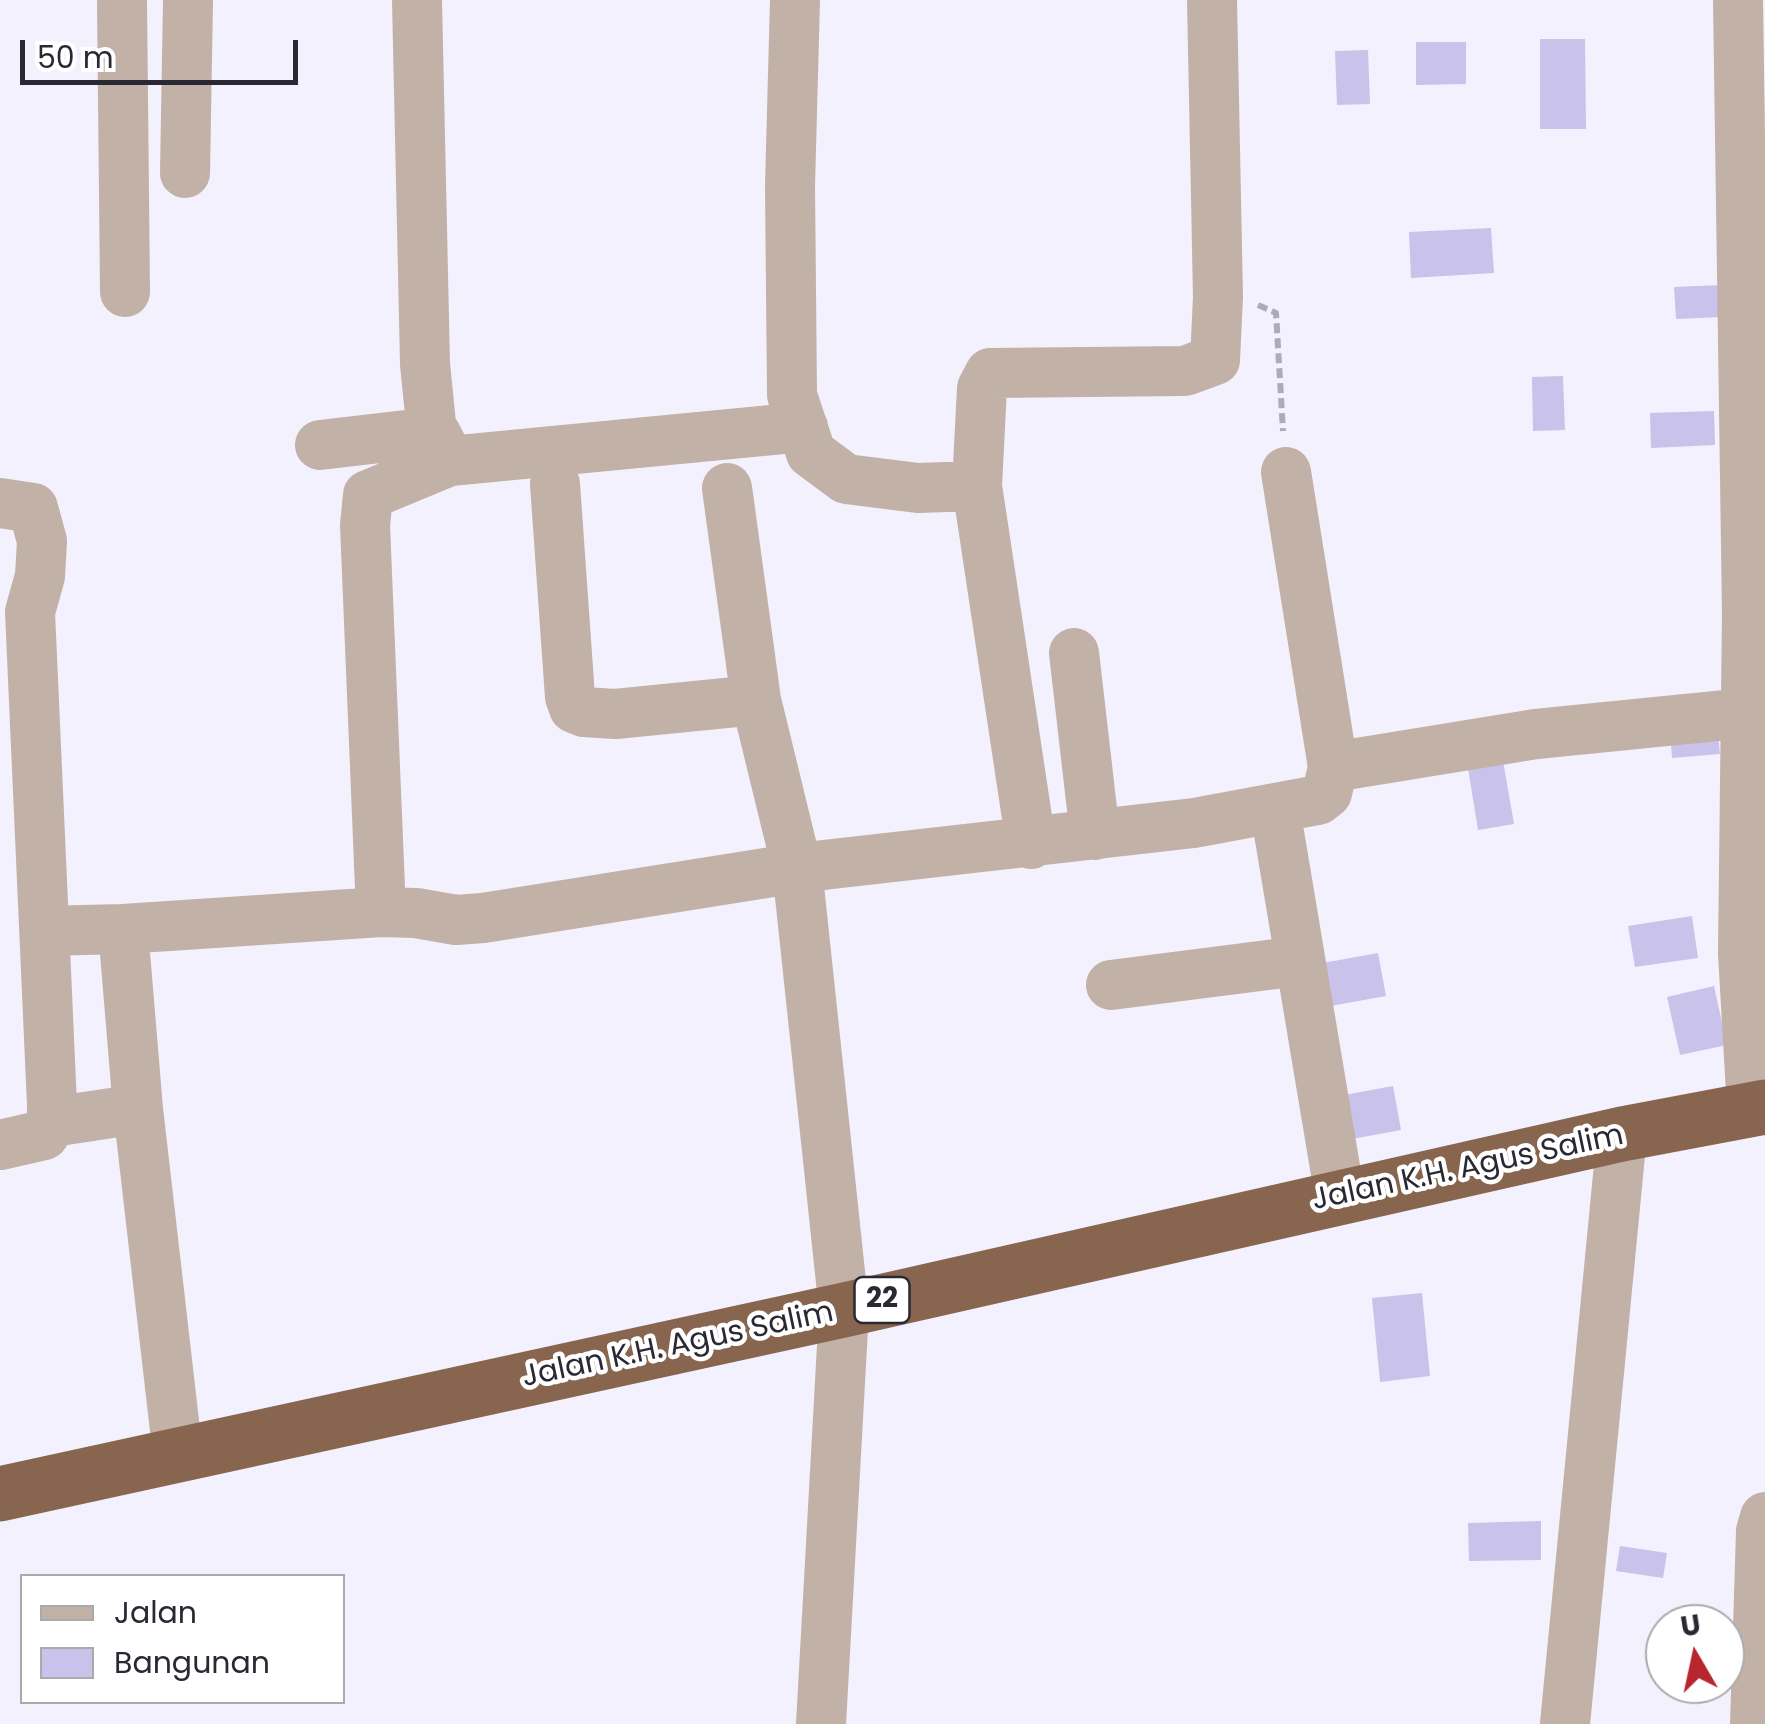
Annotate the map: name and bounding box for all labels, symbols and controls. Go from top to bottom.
scale bar [25,20,302,82]
text: 50 m [37,36,114,79]
street label: Jalan K.H. Agus Salim [1309,1118,1627,1220]
road number: 22 [854,1277,910,1323]
street label: Jalan K.H. Agus Salim [519,1295,837,1397]
legend [20,1574,345,1704]
text: Jalan [114,1591,197,1634]
north arrow [1645,1604,1745,1704]
text: U [1678,1605,1703,1647]
text: Bangunan [114,1641,270,1684]

